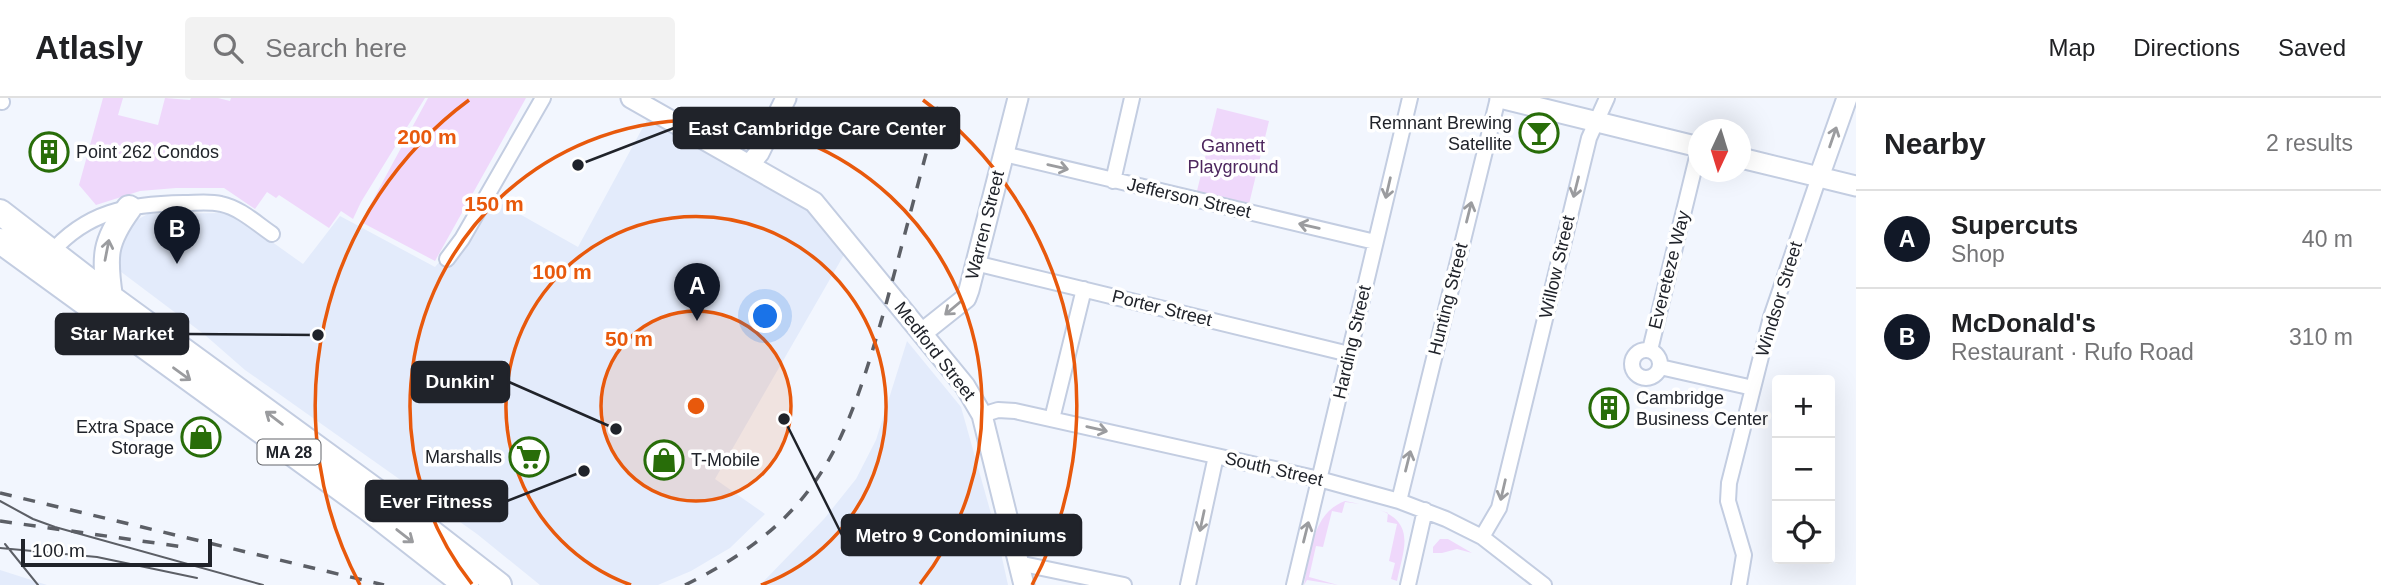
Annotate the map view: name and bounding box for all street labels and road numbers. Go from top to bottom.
street label: Warren Street [962,169,1008,281]
street label: Jefferson Street [1125,174,1253,222]
street label: Evereteze Way [1645,209,1693,331]
street label: Willow Street [1535,214,1579,320]
street label: Windsor Street [1752,239,1806,359]
street label: Hunting Street [1424,241,1472,357]
street label: Harding Street [1329,283,1375,401]
street label: Porter Street [1110,286,1214,330]
street label: Medford Street [890,298,980,404]
road number: MA 28 [258,440,320,464]
street label: South Street [1223,448,1325,490]

